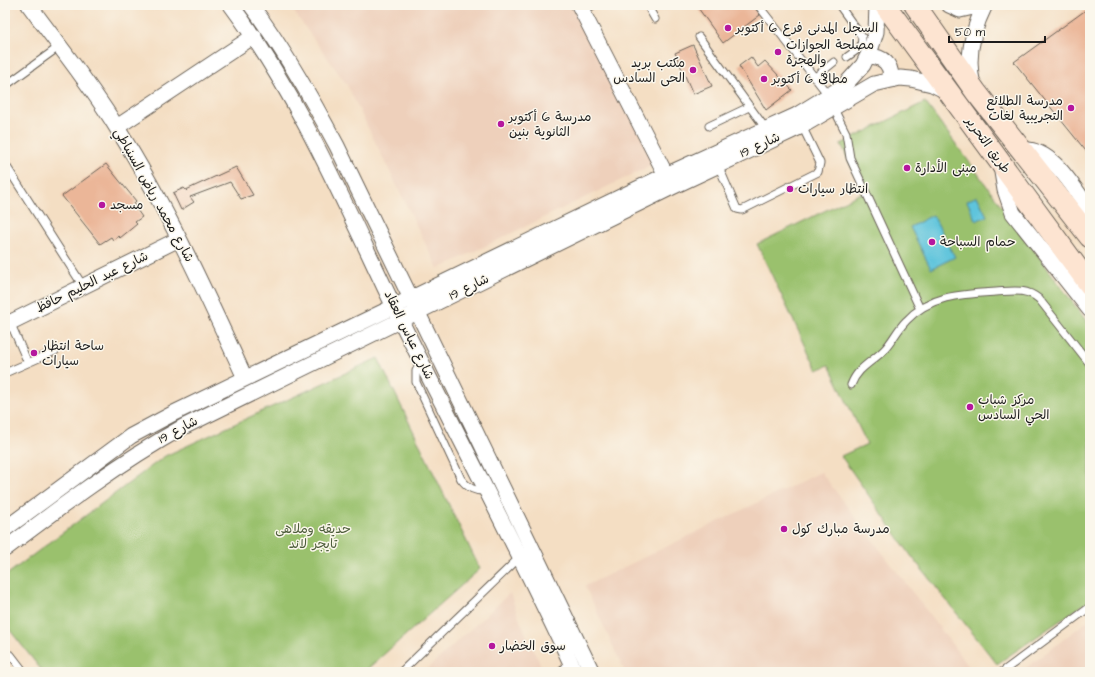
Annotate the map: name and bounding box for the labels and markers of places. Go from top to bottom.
place label: السجل المدنى فرع 6 أكتوبر [735,19,878,37]
marker: السجل المدنى فرع 6 أكتوبر [723,23,733,33]
place label: مصلحة الجوازات والهجرة [786,36,874,69]
marker: مصلحة الجوازات والهجرة [773,47,783,57]
place label: مكتب بريد الحى السادس [613,54,685,87]
marker: مكتب بريد الحى السادس [688,65,698,75]
place label: مطافئ 6 أكتوبر [771,70,848,88]
marker: مطافئ 6 أكتوبر [759,74,769,84]
place label: مدرسة الطلائع التجريبية لغات [986,92,1063,125]
marker: مدرسة الطلائع التجريبية لغات [1066,103,1076,113]
place label: مدرسة 6 أكتوبر الثانوية بنين [508,108,591,141]
marker: مدرسة 6 أكتوبر الثانوية بنين [496,119,506,129]
place label: مبنى الأدارة [915,159,977,177]
marker: مبنى الأدارة [902,163,912,173]
place label: انتظار سيارات [798,180,868,198]
marker: انتظار سيارات [785,184,795,194]
place label: مسجد [110,196,143,214]
marker: مسجد [97,200,107,210]
place label: حمام السباحة [940,233,1016,252]
marker: حمام السباحة [927,237,937,247]
place label: ساحة انتظار سيارات [41,337,104,370]
marker: ساحة انتظار سيارات [29,348,39,358]
place label: مركز شباب الحي السادس [978,391,1050,426]
marker: مركز شباب الحي السادس [965,402,975,412]
place label: مدرسة مبارك كول [792,520,890,538]
marker: مدرسة مبارك كول [779,524,789,534]
place label: سوق الخضار [499,637,566,655]
marker: سوق الخضار [487,641,497,651]

